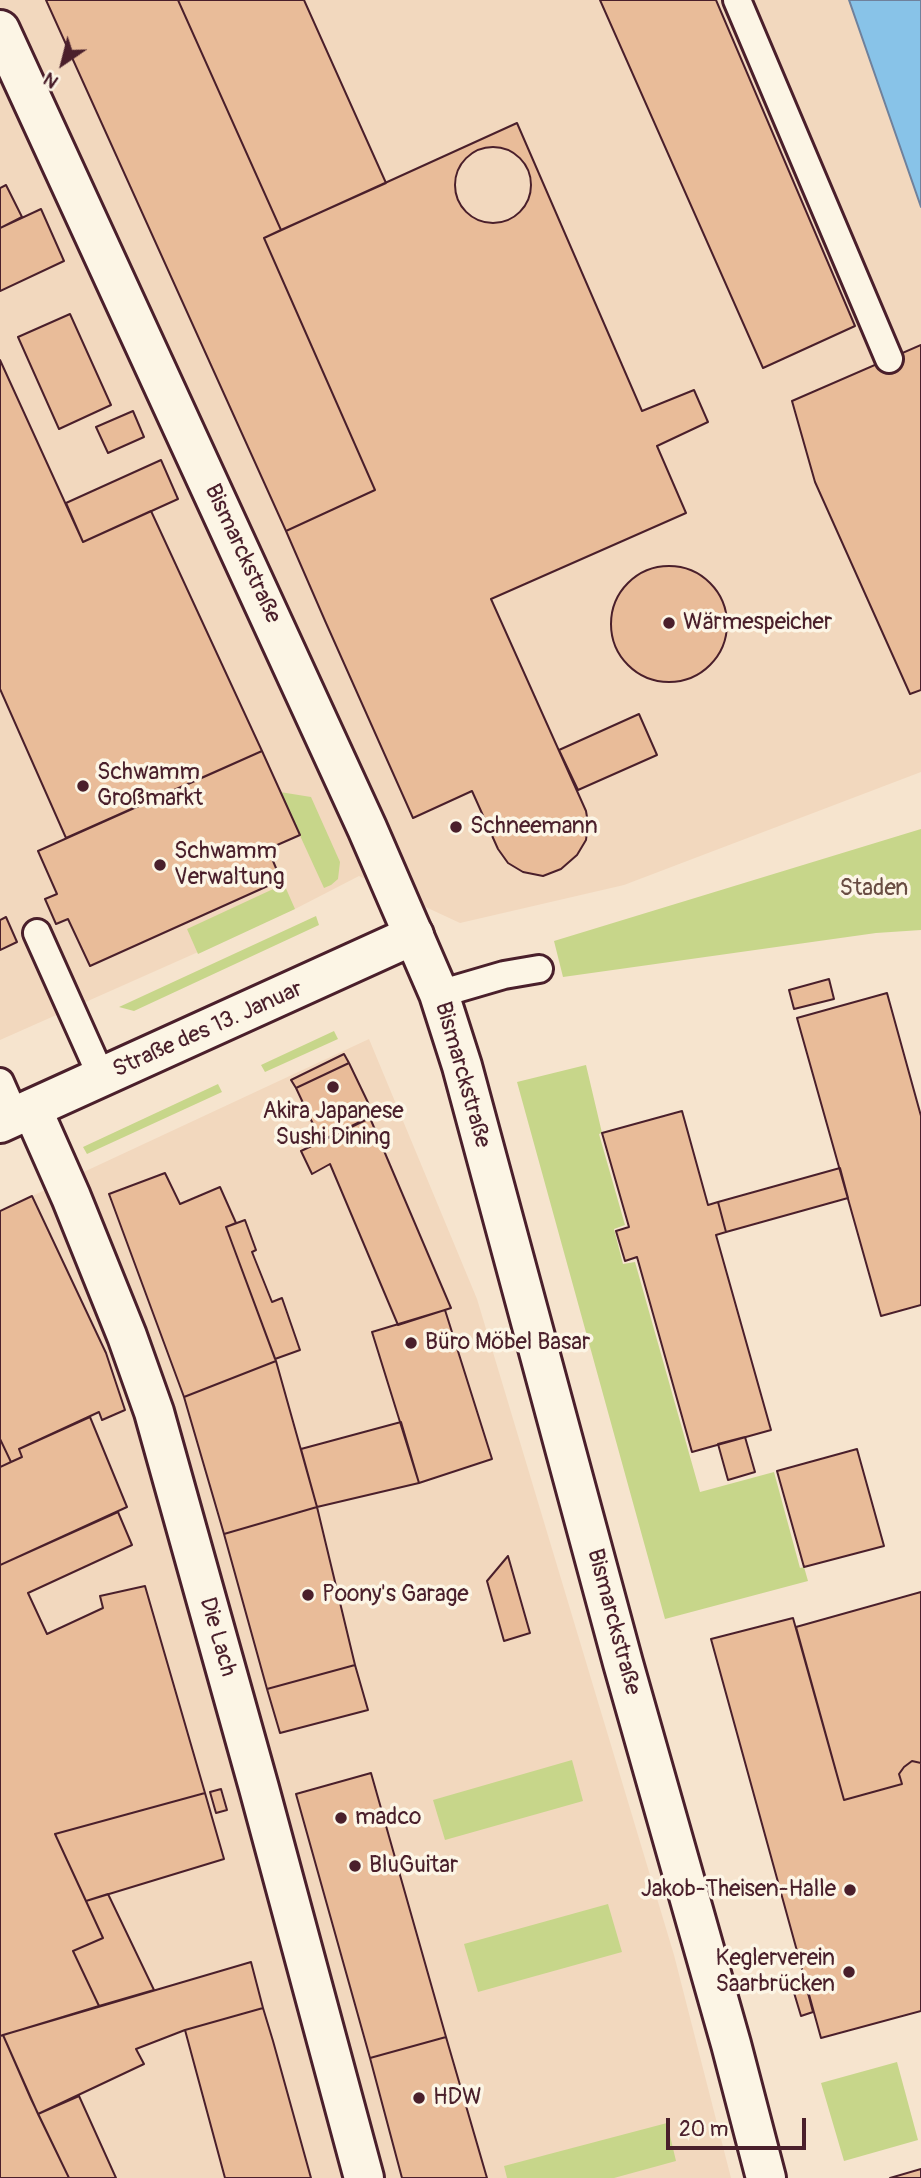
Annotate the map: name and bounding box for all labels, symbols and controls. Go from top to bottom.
north arrow [28,28,98,98]
text: N [39,67,63,94]
street label: Bismarckstraße [198,480,286,628]
place label: Wärmespeicher [683,609,832,637]
marker: Wärmespeicher [661,615,677,631]
place label: Schwamm Großmarkt [97,759,203,813]
marker: Schwamm Großmarkt [75,778,91,794]
place label: Schneemann [470,813,598,841]
marker: Schneemann [448,819,464,835]
place label: Schwamm Verwaltung [174,838,284,892]
marker: Schwamm Verwaltung [152,857,168,873]
park label: Staden [840,875,908,903]
street label: Straße des 13. Januar [109,976,307,1084]
street label: Bismarckstraße [428,999,496,1151]
marker: Akira Japanese Sushi Dining [325,1079,341,1095]
place label: Akira Japanese Sushi Dining [262,1098,404,1152]
place label: Büro Möbel Basar [425,1329,590,1357]
marker: Büro Möbel Basar [403,1335,419,1351]
street label: Bismarckstraße [580,1546,646,1698]
place label: Poony's Garage [322,1581,469,1609]
marker: Poony's Garage [300,1587,316,1603]
street label: Die Lach [193,1594,241,1680]
place label: madco [355,1804,421,1832]
marker: madco [333,1810,349,1826]
place label: BluGuitar [369,1852,458,1880]
marker: BluGuitar [347,1858,363,1874]
place label: Jakob-Theisen-Halle [641,1876,836,1904]
marker: Jakob-Theisen-Halle [842,1882,858,1898]
place label: Keglerverein Saarbrücken [715,1945,835,1999]
marker: Keglerverein Saarbrücken [841,1964,857,1980]
place label: HDW [433,2084,482,2112]
marker: HDW [411,2090,427,2106]
scale bar [669,2104,809,2148]
text: 20 m [679,2116,728,2143]

